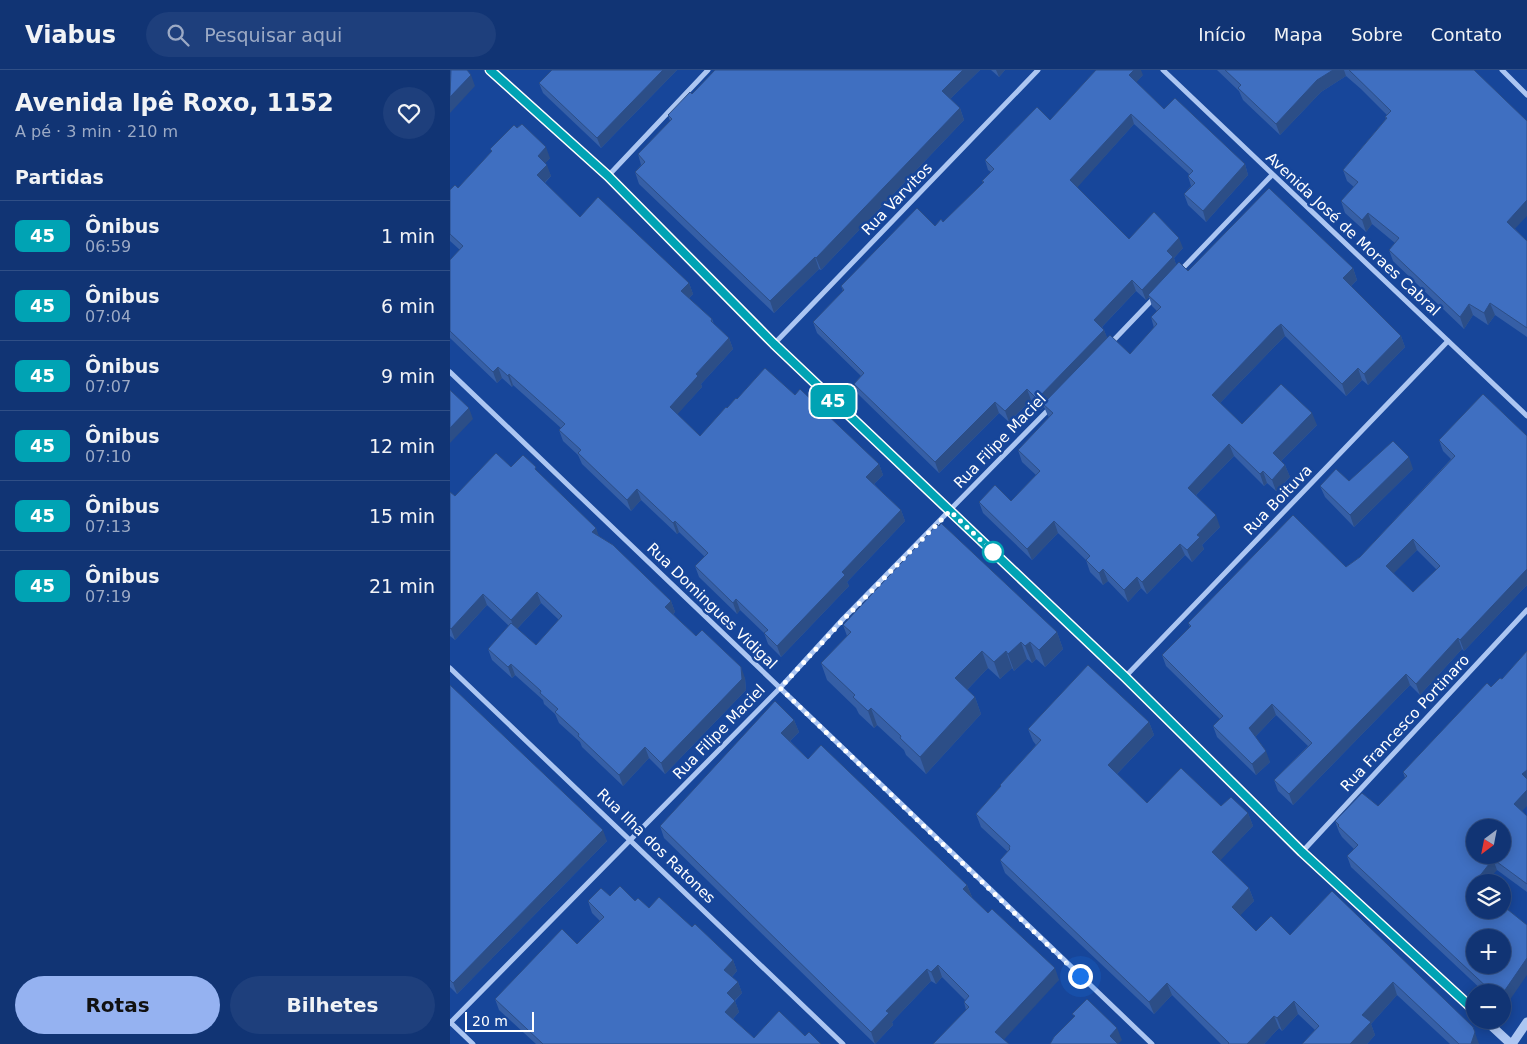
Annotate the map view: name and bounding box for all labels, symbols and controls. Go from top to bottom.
search box [146,12,496,57]
text: Viabus [25,21,116,49]
icon: search [164,21,192,49]
text: Pesquisar aqui [204,24,342,46]
text: Início [1198,24,1246,45]
text: Mapa [1274,24,1323,45]
text: Sobre [1351,24,1403,45]
text: Contato [1431,24,1502,45]
button: heart [383,87,435,139]
text: Avenida Ipê Roxo, 1152 [15,89,334,117]
text: A pé · 3 min · 210 m [15,122,178,141]
street label: Avenida José de Moraes Cabral [1262,148,1444,320]
street label: Rua Varvitos [858,159,936,239]
text: Partidas [15,166,104,188]
text: Ônibus [85,215,160,237]
text: 45 [30,225,55,246]
text: 1 min [381,225,435,247]
text: 06:59 [85,237,131,256]
text: Ônibus [85,285,160,307]
text: 45 [30,295,55,316]
text: 6 min [381,295,435,317]
text: 07:04 [85,307,131,326]
text: Ônibus [85,355,160,377]
text: 45 [30,365,55,386]
text: 9 min [381,365,435,387]
text: 07:07 [85,377,131,396]
line badge: 45 [810,385,856,417]
text: 45 [820,390,846,411]
street label: Rua Filipe Maciel [950,390,1050,492]
text: Ônibus [85,425,160,447]
text: 45 [30,435,55,456]
text: 12 min [369,435,435,457]
text: 07:10 [85,447,131,466]
street label: Rua Boituva [1240,461,1316,539]
text: Ônibus [85,495,160,517]
text: 45 [30,505,55,526]
text: 15 min [369,505,435,527]
text: 07:13 [85,517,131,536]
street label: Rua Domingues Vidigal [643,539,781,673]
unlabelled marker [982,541,1004,563]
text: Ônibus [85,565,160,587]
text: 45 [30,575,55,596]
text: 21 min [369,575,435,597]
text: 07:19 [85,587,131,606]
street label: Rua Francesco Portinaro [1337,651,1473,795]
street label: Rua Filipe Maciel [669,681,769,783]
street label: Rua Ilha dos Ratones [593,785,719,907]
north arrow [1466,819,1511,864]
map controls [1466,819,1511,1029]
button: layers [1466,874,1511,919]
button: + [1466,929,1511,974]
your location [1068,964,1093,989]
button: Rotas [15,976,220,1034]
button: Bilhetes [230,976,435,1034]
button: − [1466,984,1511,1029]
scale bar [465,1009,534,1032]
text: 20 m [472,1013,508,1029]

